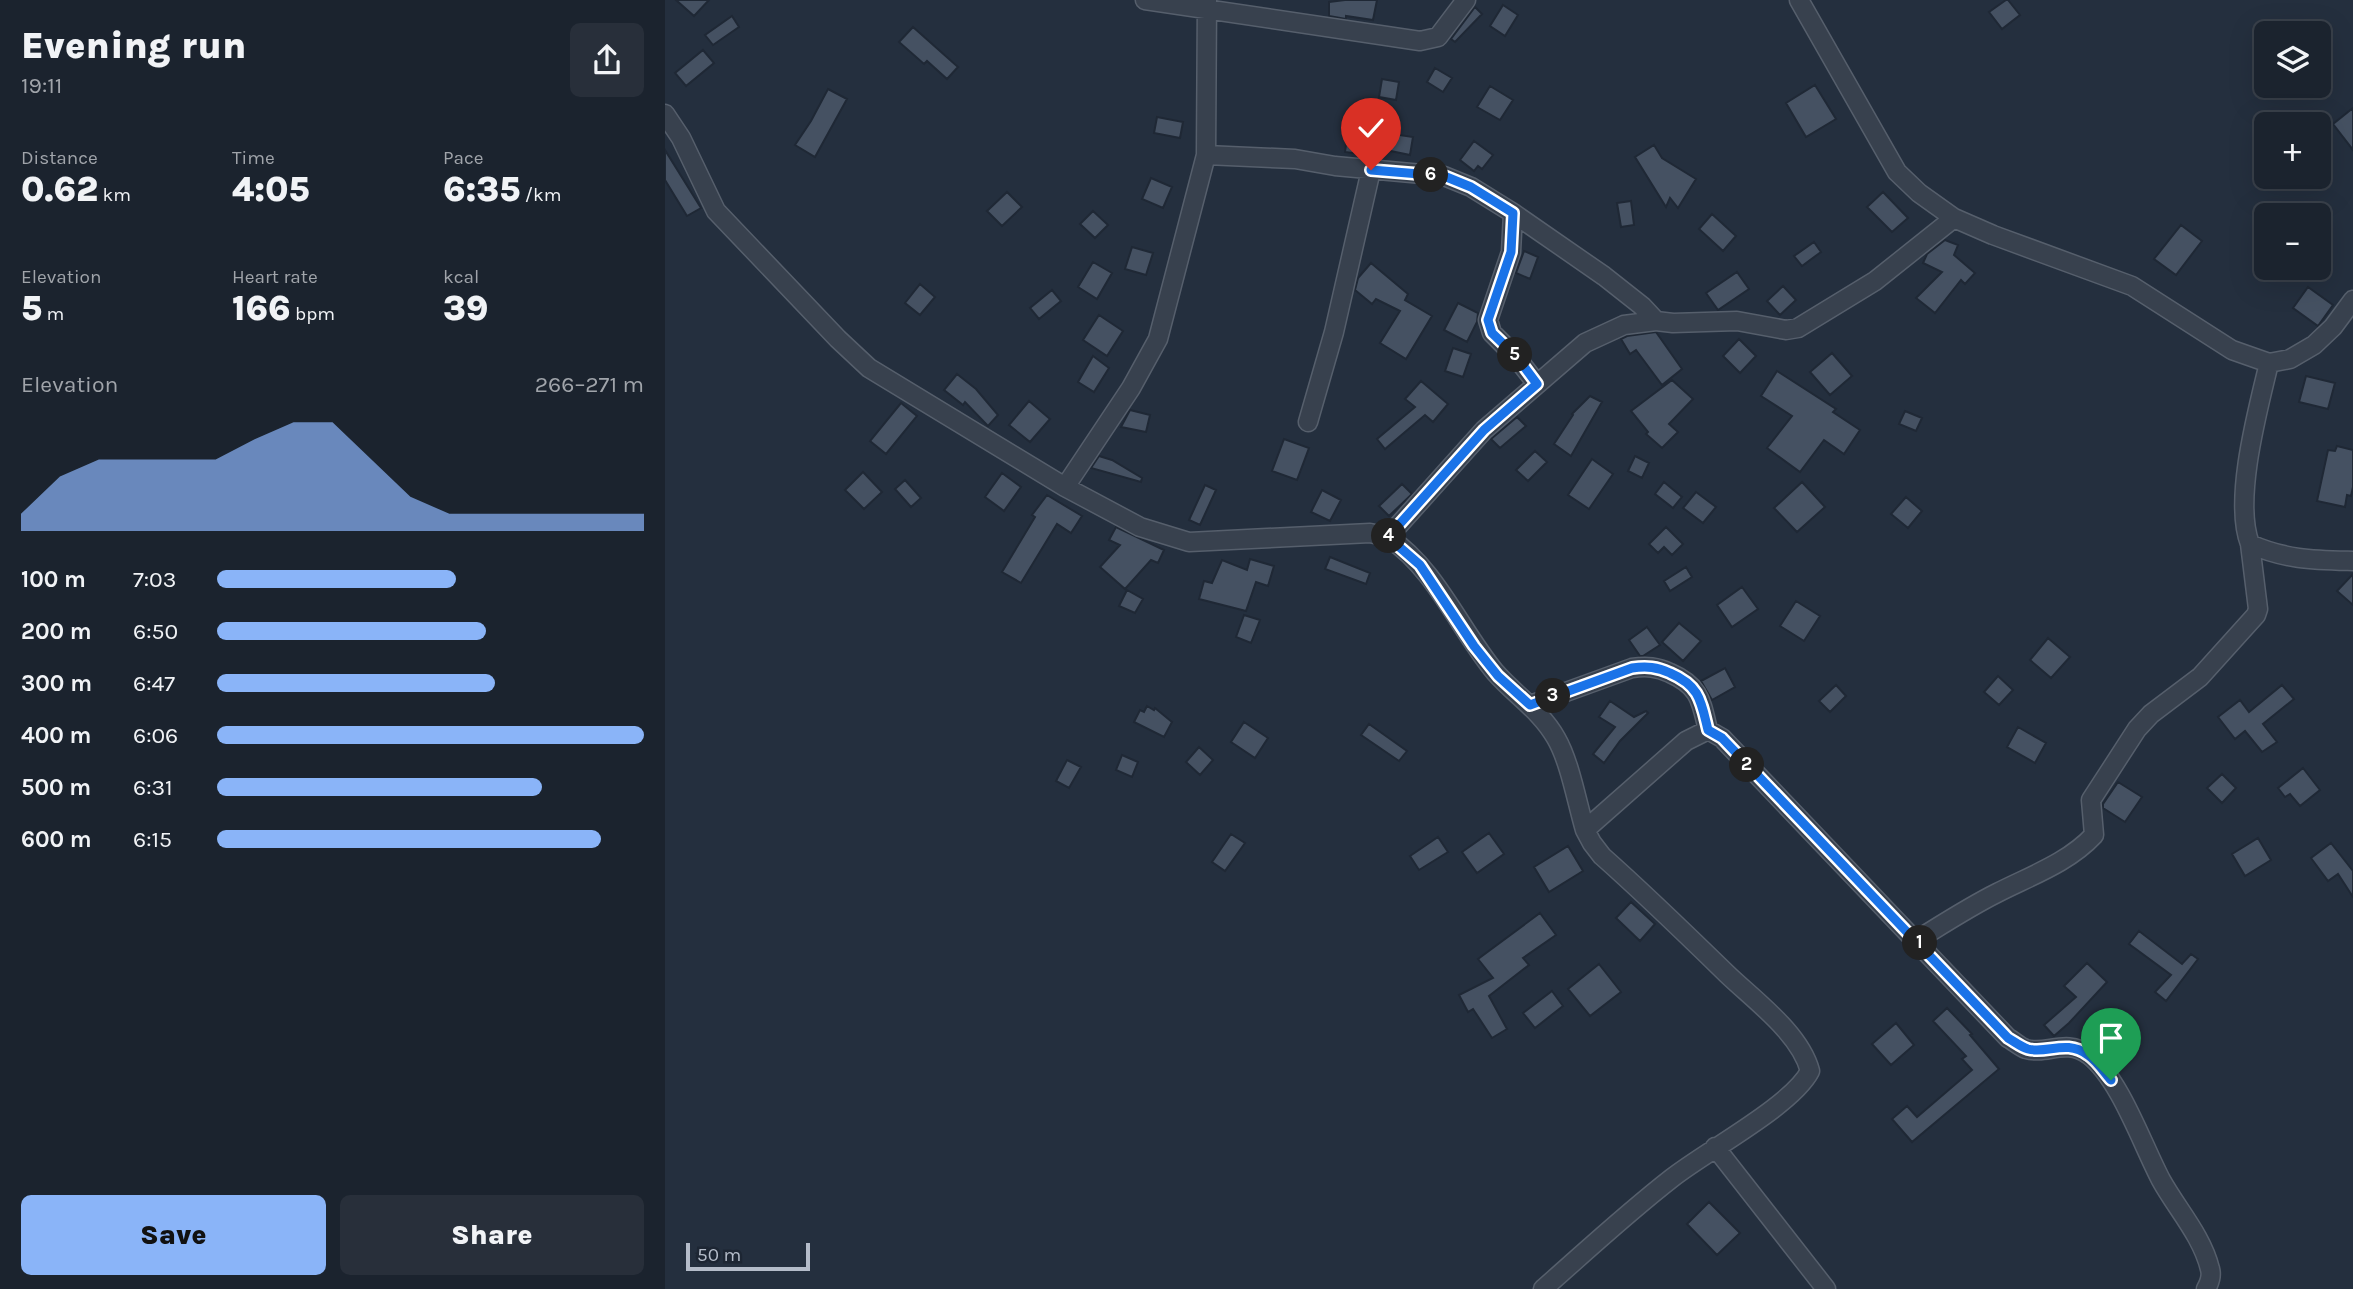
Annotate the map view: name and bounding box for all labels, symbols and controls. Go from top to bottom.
map controls [2254,21,2331,280]
button: layers [2254,21,2331,98]
text: Evening run [21,23,246,68]
button: share [570,23,644,97]
text: 19:11 [21,72,62,99]
pin [1341,98,1401,170]
icon: check [1352,109,1390,147]
button: + [2254,112,2331,189]
text: Distance [21,147,98,169]
text: Time [232,147,275,169]
text: Pace [443,147,484,169]
pin: 6 [1413,158,1449,192]
text: 6 [1425,163,1436,185]
text: 0.62 [21,169,98,210]
text: 4:05 [232,169,310,210]
text: 6:35 [443,169,520,210]
text: km [98,184,131,206]
text: /km [520,184,562,206]
button: − [2254,203,2331,280]
text: Elevation [21,266,101,288]
text: Heart rate [232,266,318,288]
text: kcal [443,266,479,288]
text: 5 [21,288,42,329]
text: 166 [232,288,290,329]
text: 39 [443,288,488,329]
text: m [42,303,64,325]
text: bpm [290,303,335,325]
pin: 5 [1497,338,1533,372]
text: 5 [1509,343,1520,365]
text: Elevation [21,371,118,398]
text: 266–271 m [535,371,644,398]
pin: 4 [1371,518,1407,554]
text: 4 [1383,524,1394,546]
text: 100 m [21,566,86,593]
text: 7:03 [133,566,176,593]
text: 200 m [21,618,92,645]
text: 6:50 [133,618,178,645]
text: 300 m [21,670,92,697]
text: 6:47 [133,670,175,697]
pin: 3 [1535,678,1571,714]
text: 3 [1547,684,1558,706]
text: 400 m [21,722,91,749]
text: 6:06 [133,722,178,749]
pin: 2 [1729,748,1765,782]
text: 2 [1741,753,1752,775]
text: 500 m [21,774,91,801]
text: 6:31 [133,774,173,801]
text: 600 m [21,826,92,853]
text: 6:15 [133,826,172,853]
pin: 1 [1903,926,1937,960]
text: 1 [1916,931,1923,953]
pin [2081,1008,2141,1080]
icon: arrive [2092,1019,2130,1057]
button: Save [21,1195,326,1275]
button: Share [340,1195,644,1275]
scale bar [686,1240,810,1272]
text: 50 m [697,1244,741,1266]

